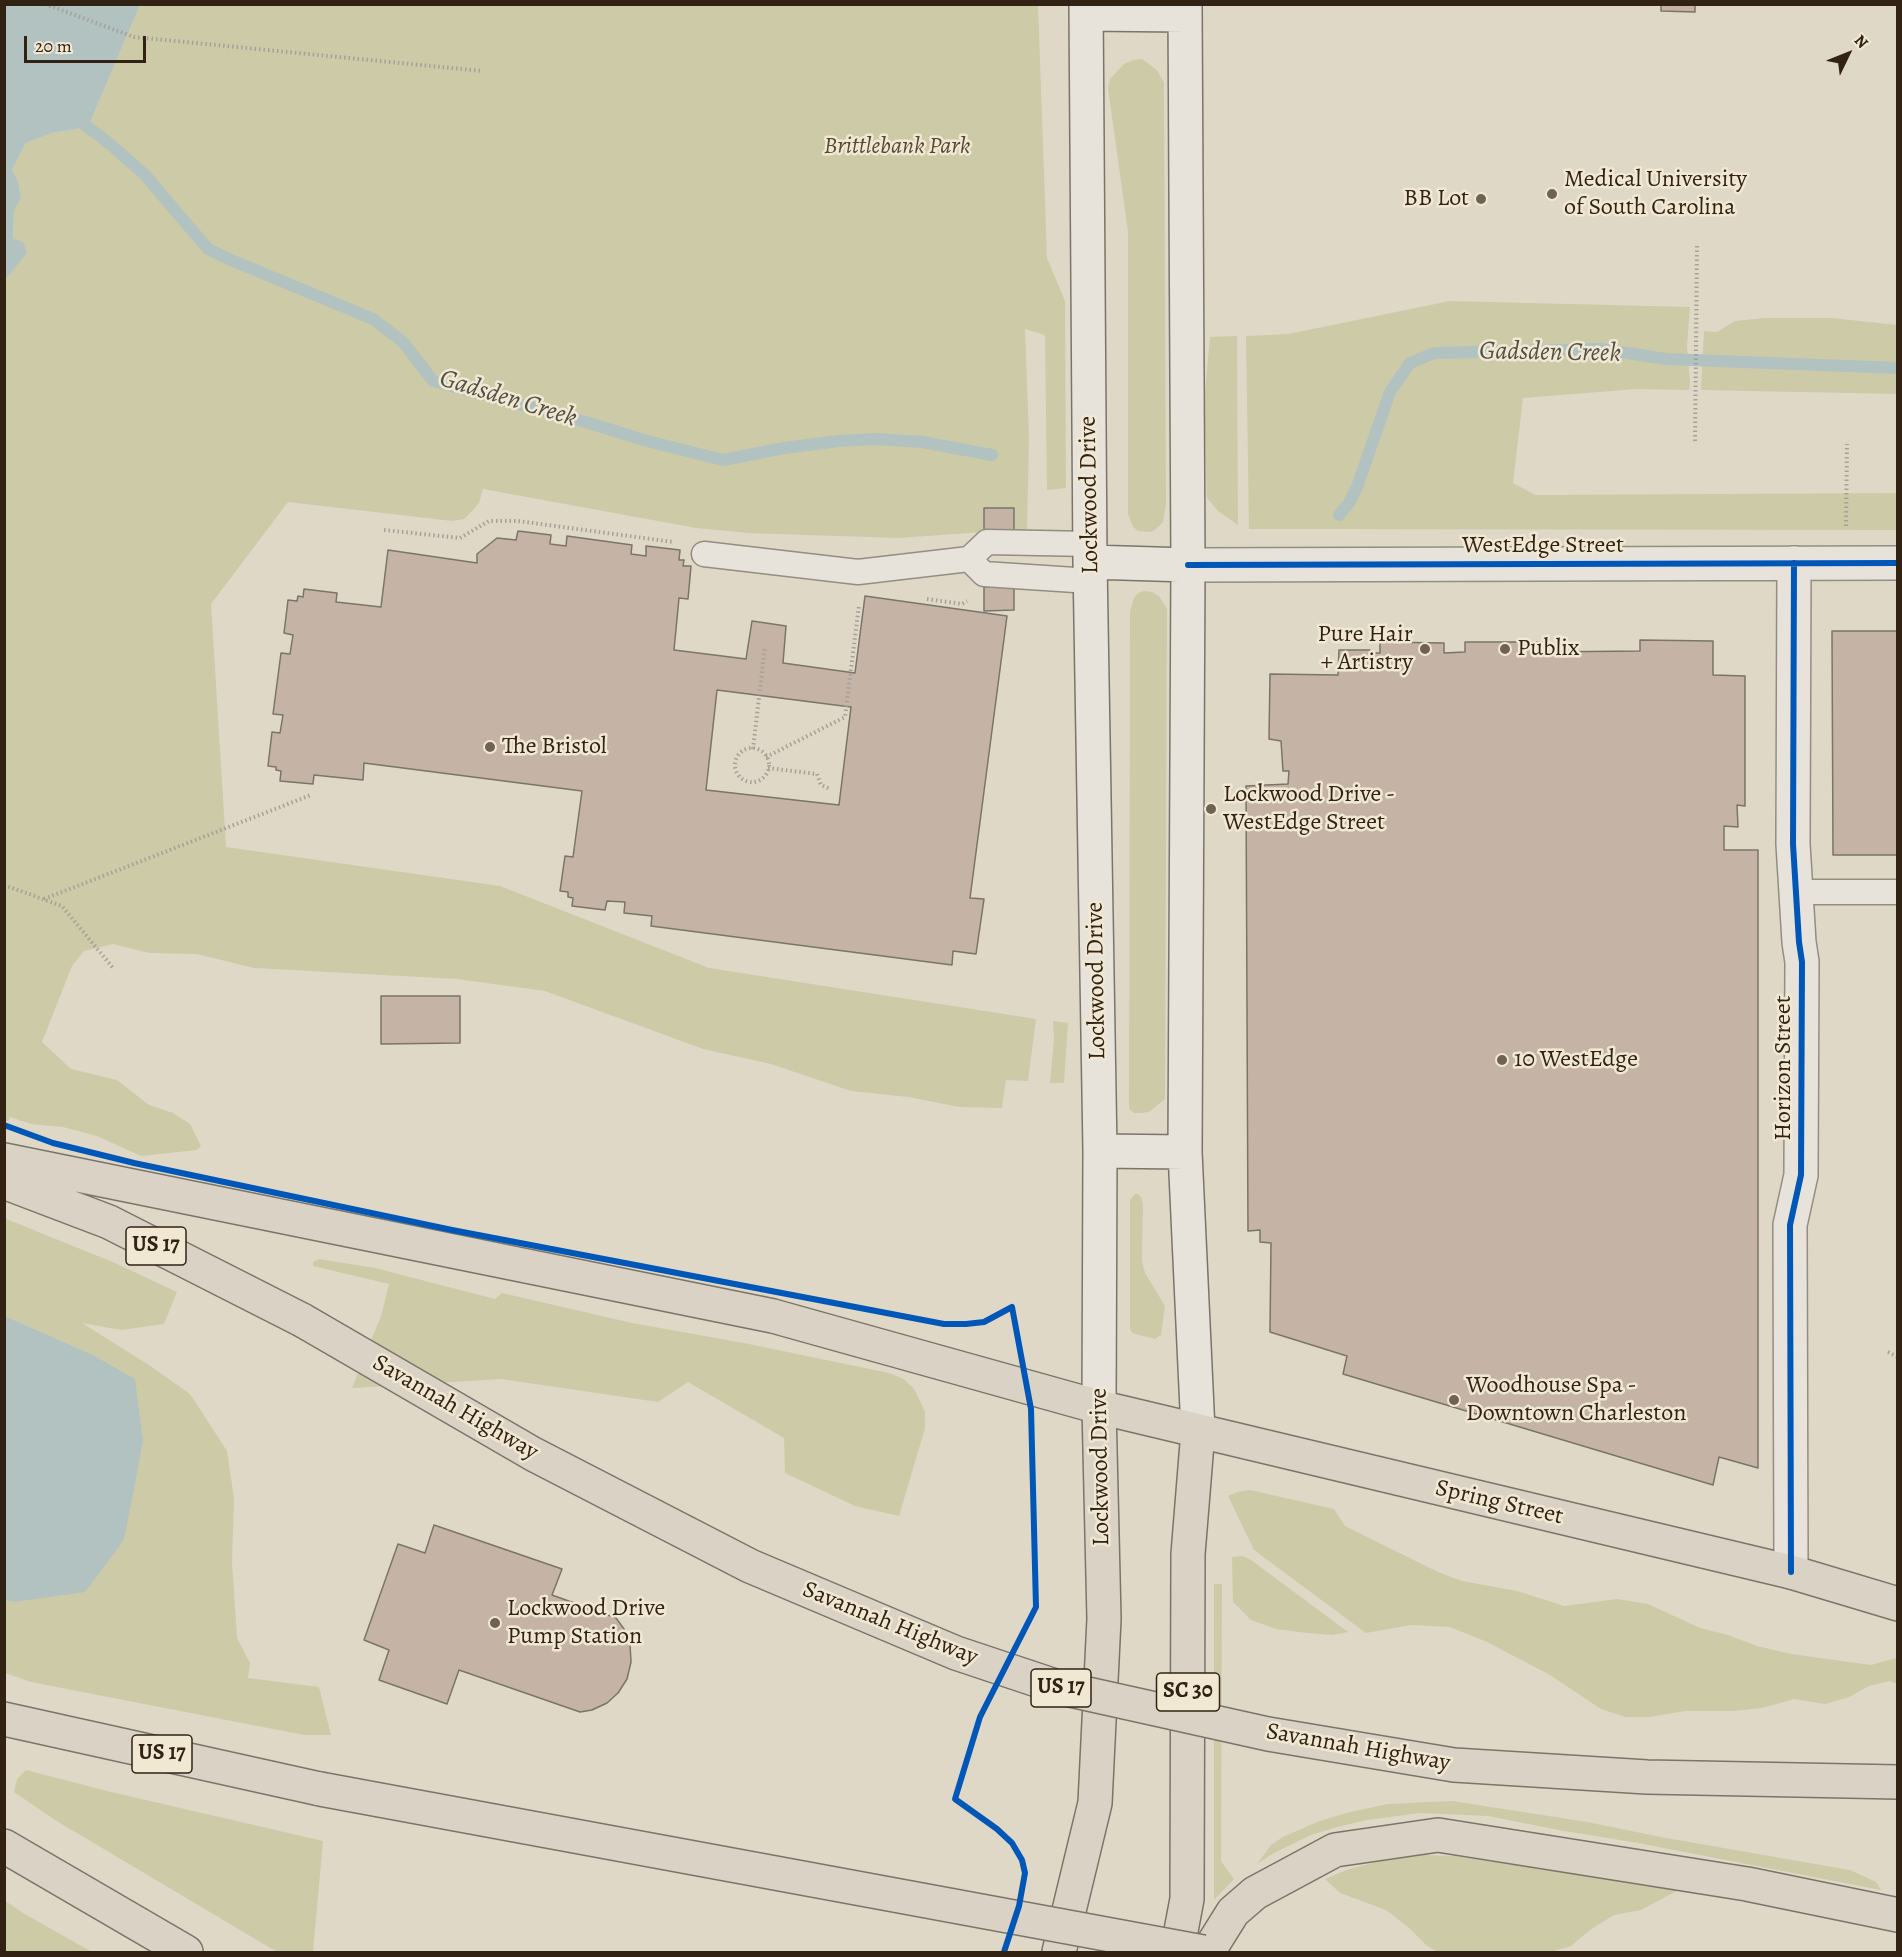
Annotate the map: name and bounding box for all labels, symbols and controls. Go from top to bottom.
scale bar [27,24,148,62]
north arrow [1818,24,1878,84]
text: N [1849,30,1873,53]
text: 20 m [35,34,72,58]
park label: Brittlebank Park [824,133,970,161]
place label: Medical University of South Carolina [1564,166,1747,222]
place label: BB Lot [1404,185,1469,213]
marker: Medical University of South Carolina [1545,187,1559,201]
marker: BB Lot [1474,192,1488,206]
water label: Gadsden Creek [1479,336,1621,370]
water label: Gadsden Creek [436,363,580,435]
street label: Lockwood Drive [1074,416,1106,574]
street label: WestEdge Street [1462,532,1624,560]
place label: Pure Hair + Artistry [1318,621,1413,677]
place label: Publix [1517,635,1579,663]
marker: Pure Hair + Artistry [1418,642,1432,656]
marker: Publix [1498,642,1512,656]
place label: The Bristol [502,733,607,761]
marker: The Bristol [483,740,497,754]
place label: Lockwood Drive - WestEdge Street [1223,781,1395,837]
marker: Lockwood Drive - WestEdge Street [1204,802,1218,816]
street label: Lockwood Drive [1081,902,1113,1060]
street label: Horizon Street [1770,995,1798,1141]
place label: 10 WestEdge [1514,1046,1638,1074]
marker: 10 WestEdge [1495,1053,1509,1067]
road number: US 17 [126,1227,186,1265]
street label: Savannah Highway [367,1349,543,1467]
place label: Woodhouse Spa - Downtown Charleston [1466,1372,1686,1428]
street label: Lockwood Drive [1085,1388,1117,1546]
marker: Woodhouse Spa - Downtown Charleston [1447,1393,1461,1407]
street label: Spring Street [1432,1474,1566,1532]
street label: Savannah Highway [798,1576,982,1672]
place label: Lockwood Drive Pump Station [507,1595,665,1651]
marker: Lockwood Drive Pump Station [488,1616,502,1630]
road number: US 17 [1031,1669,1091,1707]
road number: SC 30 [1156,1673,1220,1711]
street label: Savannah Highway [1264,1718,1452,1778]
road number: US 17 [132,1735,192,1773]

